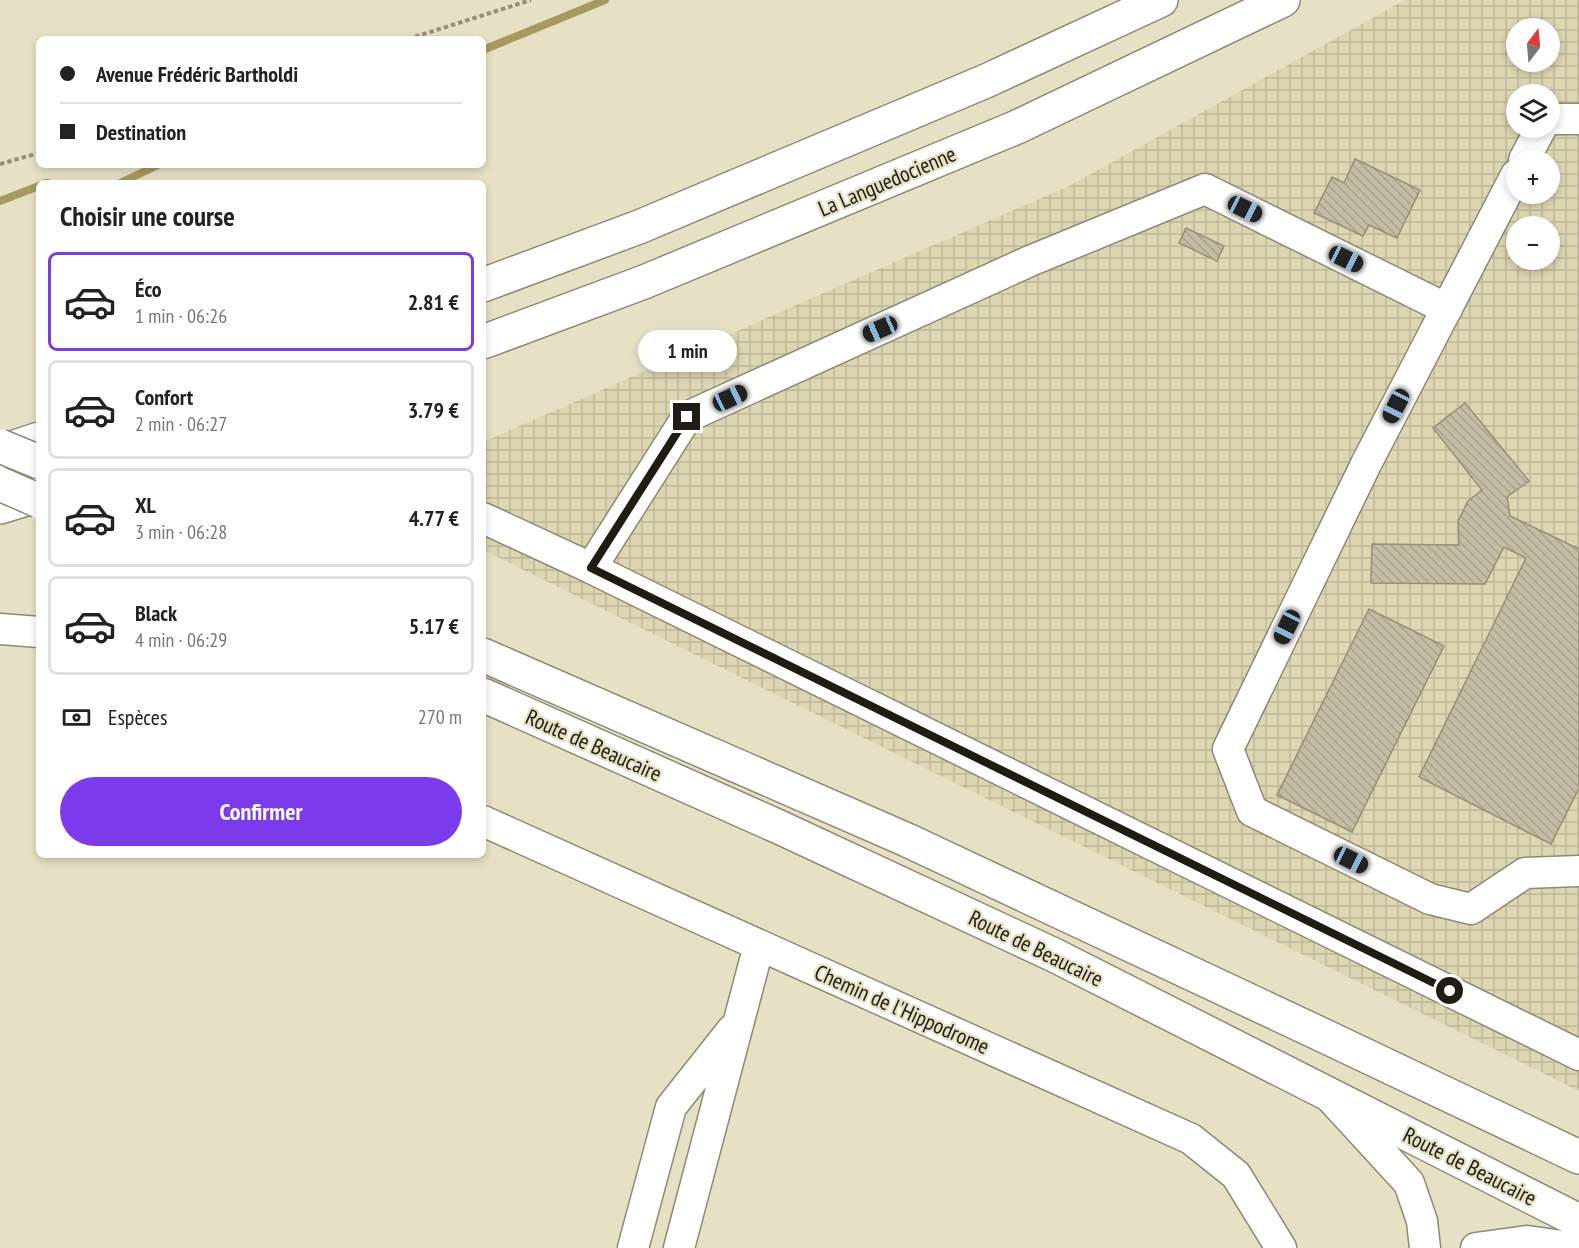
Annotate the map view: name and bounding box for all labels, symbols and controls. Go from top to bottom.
north arrow [1506,18,1560,72]
map controls [1506,18,1560,270]
text: Avenue Frédéric Bartholdi [96,60,298,88]
button: layers [1506,84,1560,138]
text: Destination [96,118,186,146]
street label: La Languedocienne [814,139,960,223]
button: + [1506,150,1560,204]
car [1225,193,1265,225]
text: Choisir une course [60,199,235,233]
button: − [1506,216,1560,270]
car [1326,243,1366,275]
icon: car [63,275,117,329]
text: Éco [135,275,162,303]
text: 2.81 € [408,288,459,316]
text: 1 min · 06:26 [135,303,227,329]
car [860,313,900,345]
callout: 1 min [638,330,736,372]
text: 1 min [667,338,708,364]
car [710,382,750,414]
icon: car [63,383,117,437]
text: Confort [135,383,193,411]
car [1380,386,1412,426]
text: 3.79 € [408,396,459,424]
route end [673,403,700,430]
text: 2 min · 06:27 [135,411,227,437]
icon: car [63,491,117,545]
text: XL [135,491,156,519]
text: 4.77 € [409,504,459,532]
text: 3 min · 06:28 [135,519,227,545]
icon: car [63,599,117,653]
text: Black [135,599,177,627]
car [1271,607,1303,647]
text: 5.17 € [409,612,459,640]
text: 4 min · 06:29 [135,627,227,653]
icon: cash [60,701,93,734]
text: Espèces [108,703,167,731]
street label: Route de Beaucaire [522,703,666,787]
text: 270 m [418,704,462,730]
button: Confirmer [60,777,462,846]
car [1331,844,1371,876]
street label: Route de Beaucaire [964,903,1108,993]
street label: Chemin de l'Hippodrome [810,958,994,1060]
route start [1436,977,1463,1004]
street label: Route de Beaucaire [1399,1120,1541,1212]

